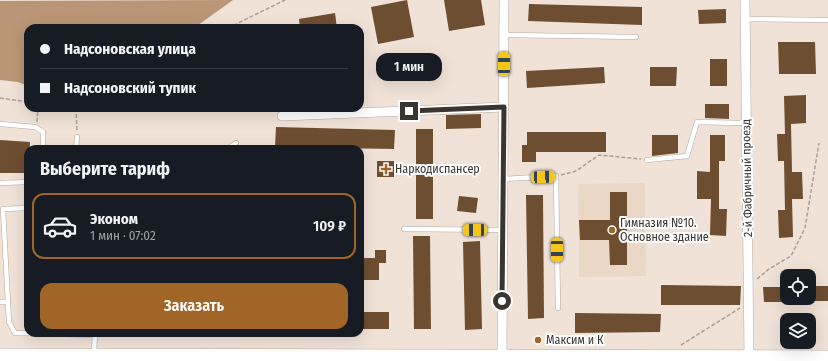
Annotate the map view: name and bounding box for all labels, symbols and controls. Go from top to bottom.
text: Надсоновская улица [64,40,196,58]
car [498,52,510,76]
callout: 1 мин [376,53,442,81]
text: 1 мин [394,59,424,74]
text: Надсоновский тупик [64,79,196,97]
route end [400,102,418,120]
street label: 2-й Фабричный проезд [739,119,755,237]
text: Выберите тариф [40,158,170,180]
place label: Наркодиспансер [395,162,480,176]
marker: Наркодиспансер [380,163,392,175]
car [531,171,555,183]
icon: car [42,208,78,244]
text: Эконом [90,210,138,228]
place label: Гимназия №10. Основное здание [620,216,709,244]
text: 109 ₽ [313,217,346,235]
car [463,224,487,236]
marker: Гимназия №10. Основное здание [607,225,617,235]
text: 1 мин · 07:02 [90,228,156,243]
car [551,238,563,262]
map controls [780,269,816,349]
button: locate [780,269,816,305]
button: Заказать [40,283,348,329]
route start [493,292,511,310]
button: layers [780,313,816,349]
place label: Максим и К [546,333,604,347]
marker: Максим и К [533,335,543,345]

